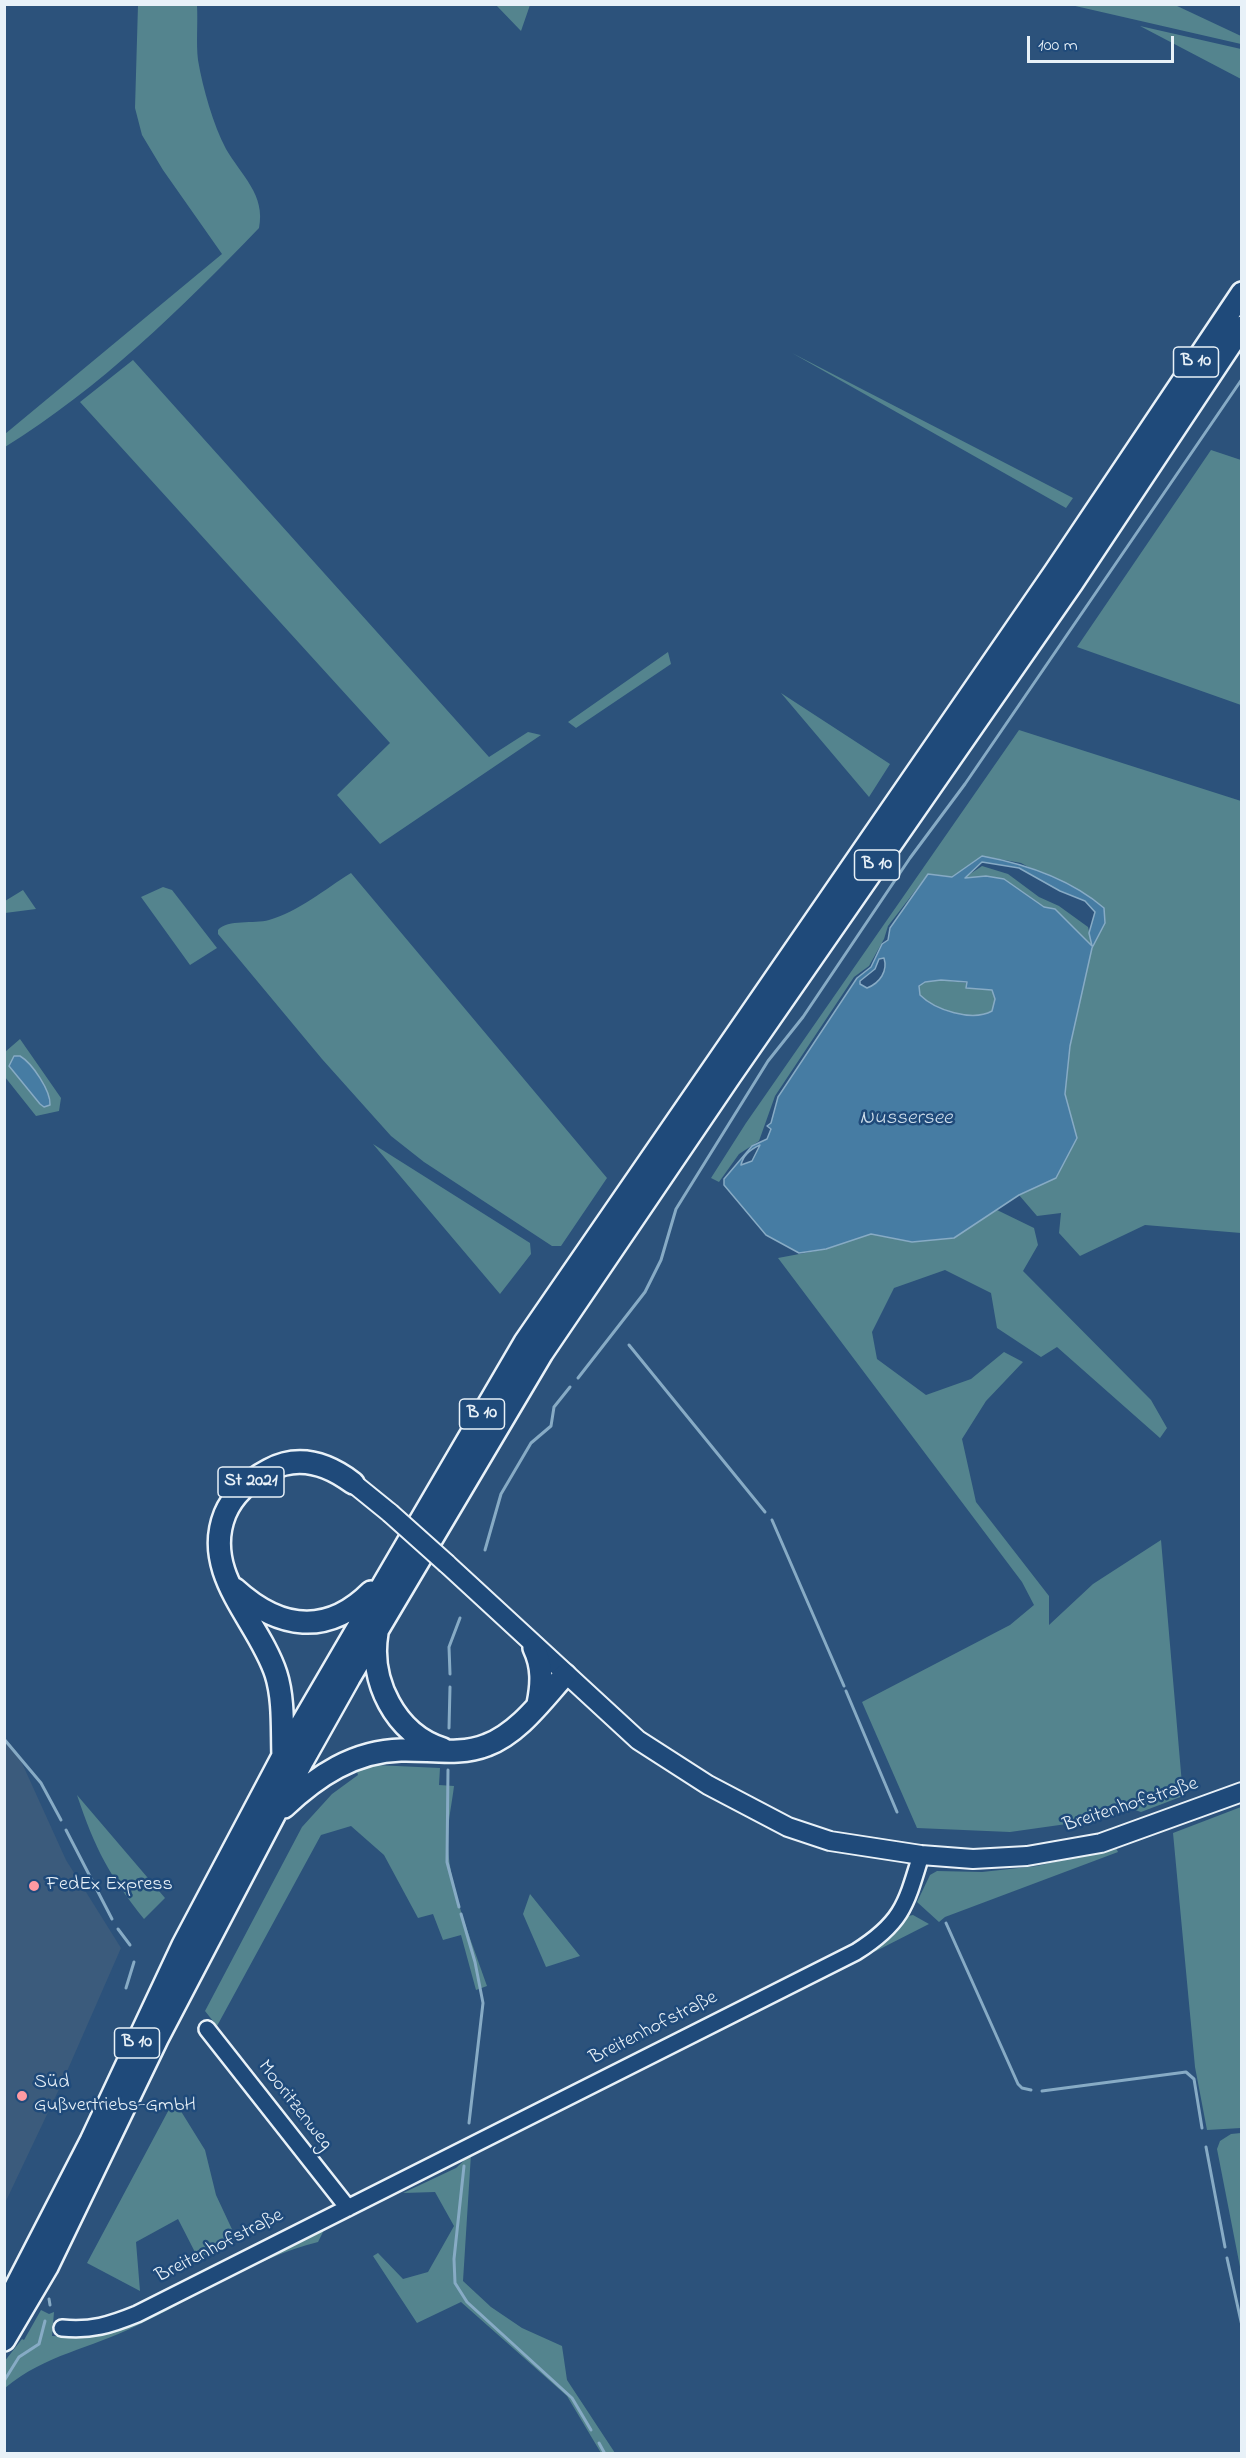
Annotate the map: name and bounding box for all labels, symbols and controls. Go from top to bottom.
scale bar [1030,24,1177,62]
text: 100 m [1038,33,1078,59]
road number: B 10 [1174,347,1218,377]
road number: B 10 [854,850,900,880]
water label: Nussersee [860,1107,952,1133]
road number: B 10 [460,1399,504,1429]
road number: St 2021 [218,1467,284,1497]
street label: Breitenhofstraße [1061,1773,1201,1839]
place label: FedEx Express [46,1874,173,1898]
marker: FedEx Express [27,1879,41,1893]
street label: Breitenhofstraße [586,1986,722,2072]
road number: B 10 [114,2028,160,2058]
street label: Mooritzenweg [251,2056,337,2156]
place label: Süd Gußvertriebs-GmbH [34,2072,196,2119]
marker: Süd Gußvertriebs-GmbH [15,2089,29,2103]
street label: Breitenhofstraße [152,2204,288,2290]

